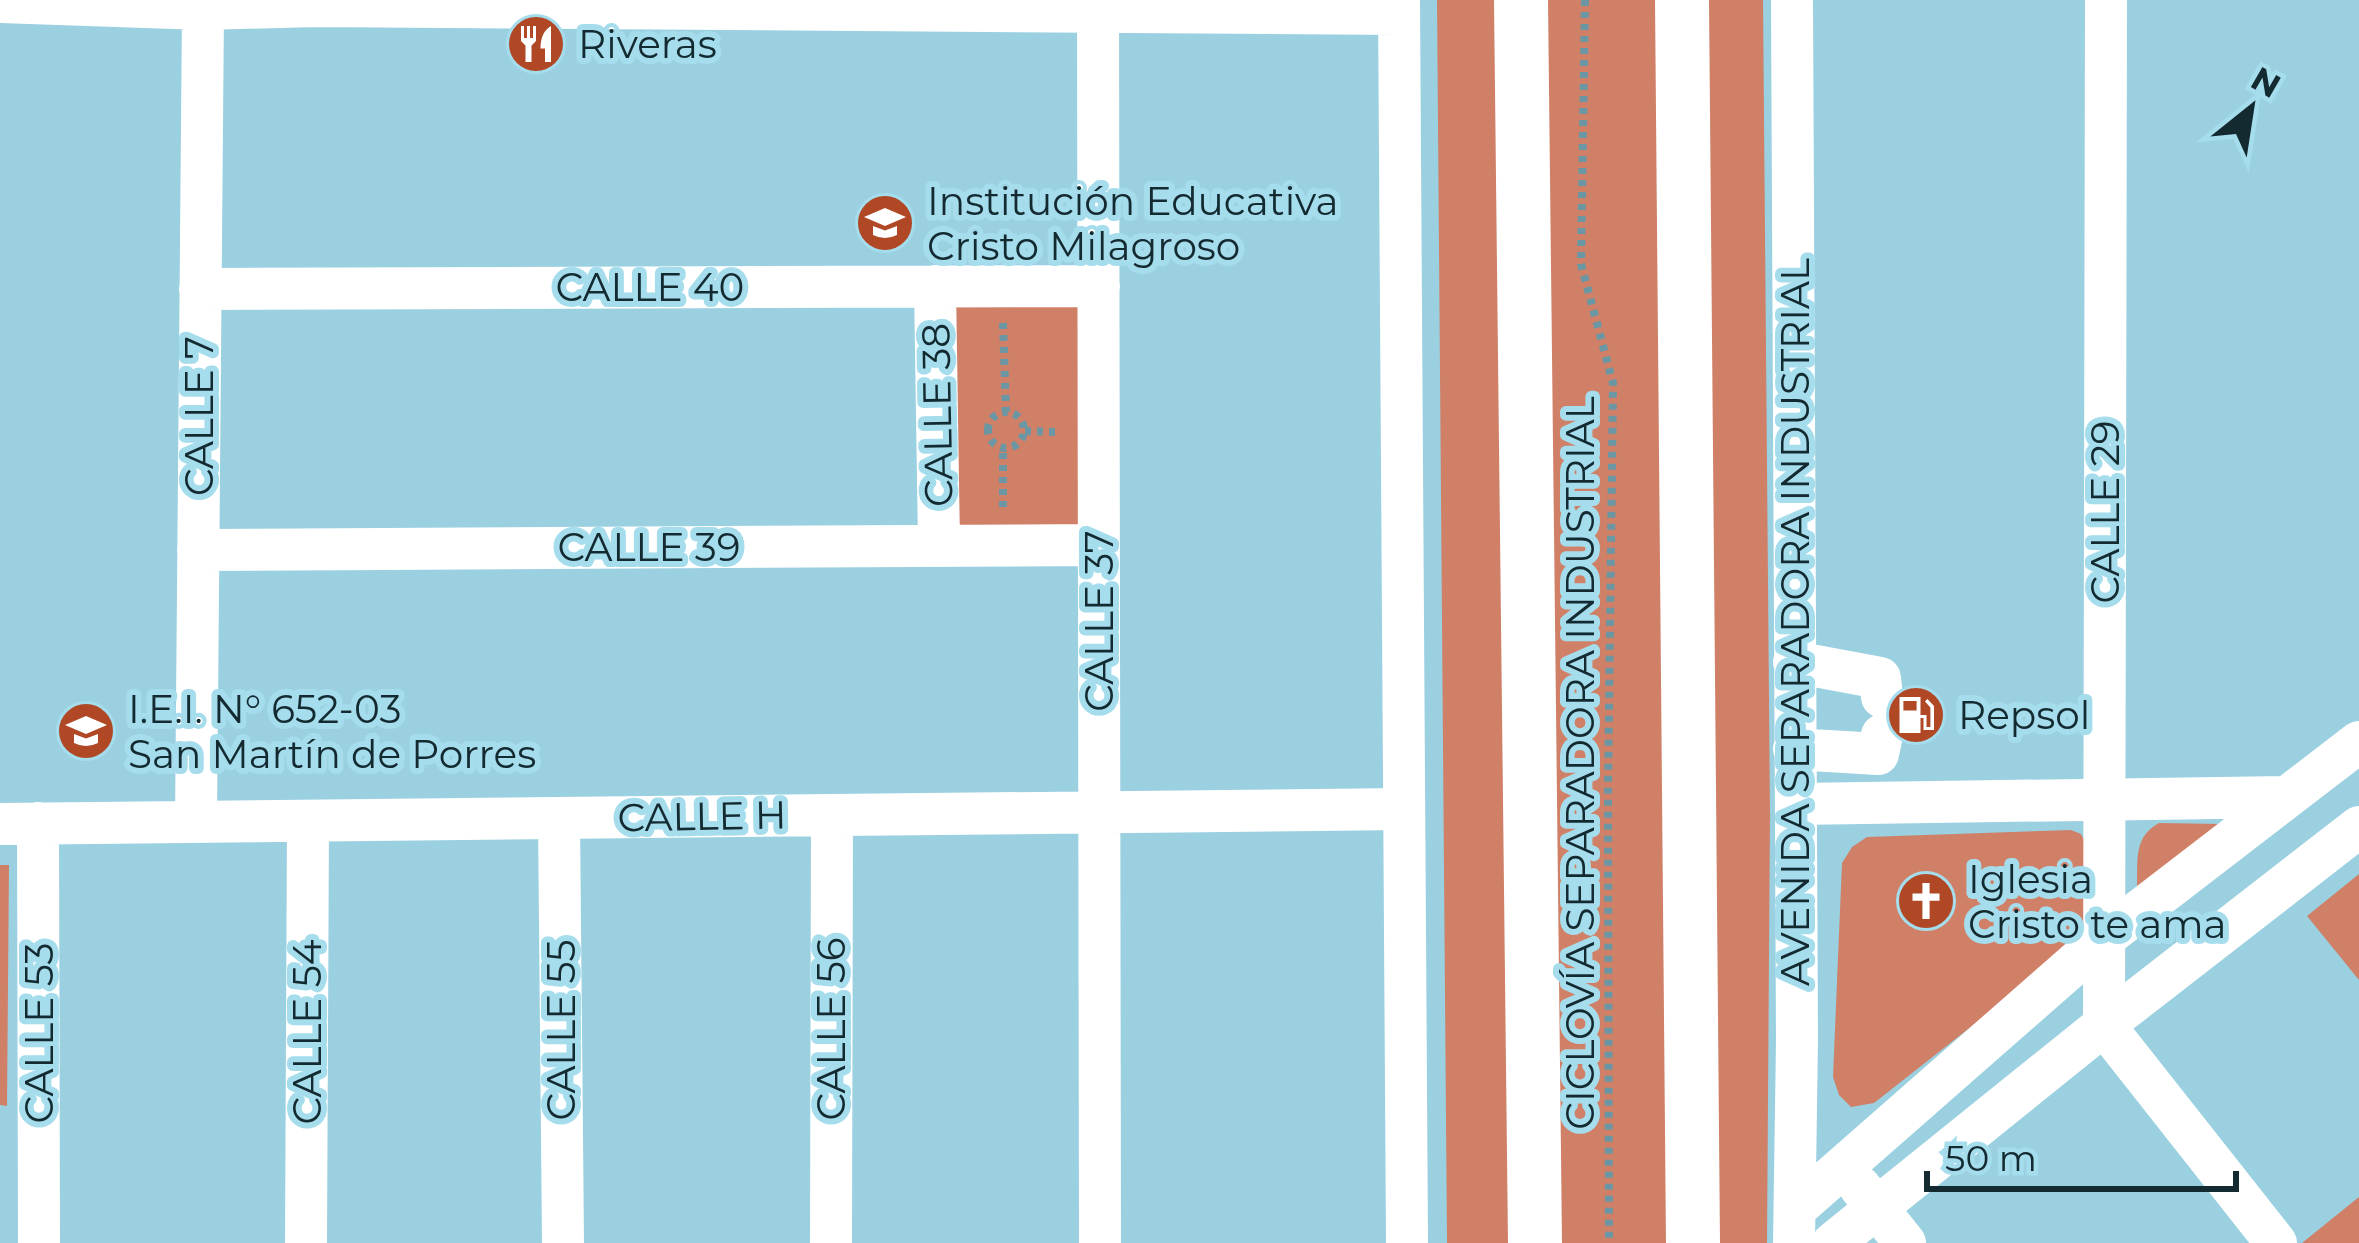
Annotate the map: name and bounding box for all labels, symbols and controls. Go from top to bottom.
restaurant icon: Riveras [505,13,567,75]
place label: Riveras [578,20,717,68]
north arrow [2191,48,2311,168]
text: N [2244,58,2288,106]
place label: Institución Educativa Cristo Milagroso [927,177,1339,270]
school or university icon: Institución Educativa Cristo Milagroso [854,192,916,254]
street label: AVENIDA SEPARADORA INDUSTRIAL [1771,258,1819,986]
street label: CALLE 40 [556,263,744,311]
street label: CALLE 38 [911,323,963,507]
street label: CALLE 7 [175,336,223,496]
street label: CICLOVÍA SEPARADORA INDUSTRIAL [1556,396,1604,1130]
street label: CALLE 29 [2081,420,2129,604]
street label: CALLE 39 [558,523,740,571]
street label: CALLE 37 [1075,530,1123,712]
fuel station icon: Repsol [1885,684,1947,746]
place label: I.E.I. N° 652-03 San Martín de Porres [128,685,536,778]
place label: Repsol [1958,691,2090,739]
school or university icon: I.E.I. N° 652-03 San Martín de Porres [55,700,117,762]
street label: CALLE H [617,791,787,841]
place label: Iglesia Cristo te ama [1968,855,2227,948]
church icon: Iglesia Cristo te ama [1895,870,1957,932]
street label: CALLE 56 [807,938,855,1121]
street label: CALLE 54 [283,939,331,1125]
street label: CALLE 55 [537,939,585,1121]
street label: CALLE 53 [15,942,63,1124]
scale bar [1927,1117,2236,1191]
text: 50 m [1945,1136,2037,1180]

